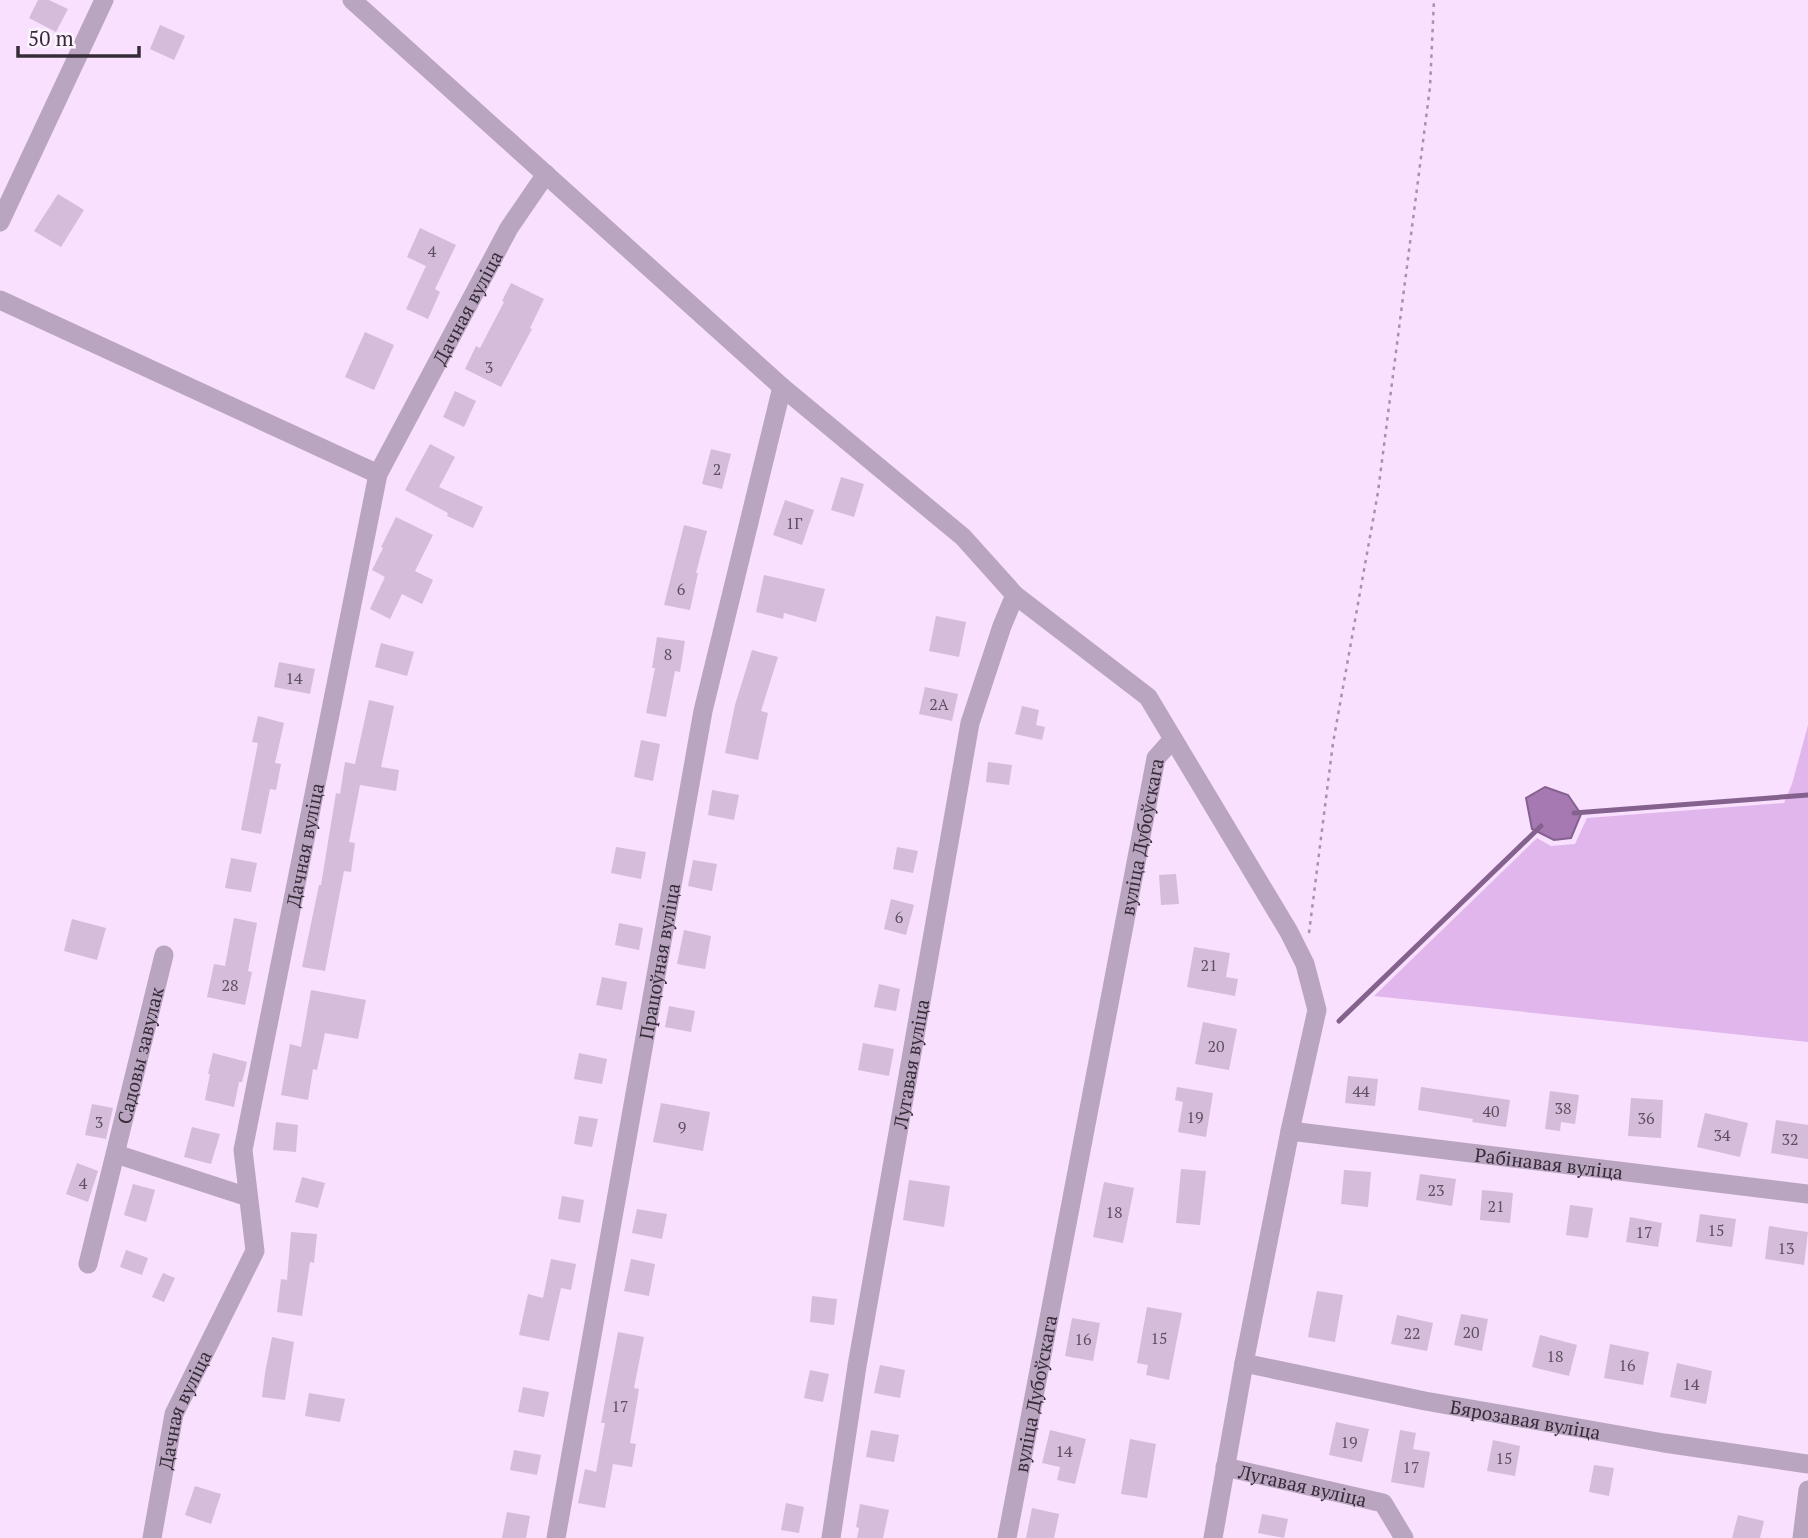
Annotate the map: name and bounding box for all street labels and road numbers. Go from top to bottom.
street label: Дачная вуліца [426,245,508,369]
street label: вуліца Дубоўскага [1114,755,1168,918]
street label: Дачная вуліца [279,780,329,909]
street label: Працоўная вуліца [632,881,685,1041]
street label: Садовы завулак [110,983,168,1126]
street label: Лугавая вуліца [886,997,934,1131]
street label: Рабінавая вуліца [1474,1141,1625,1184]
street label: вуліца Дубоўскага [1007,1312,1062,1474]
street label: Дачная вуліца [152,1345,216,1471]
street label: Бярозавая вуліца [1448,1393,1603,1444]
street label: Лугавая вуліца [1235,1458,1370,1512]

